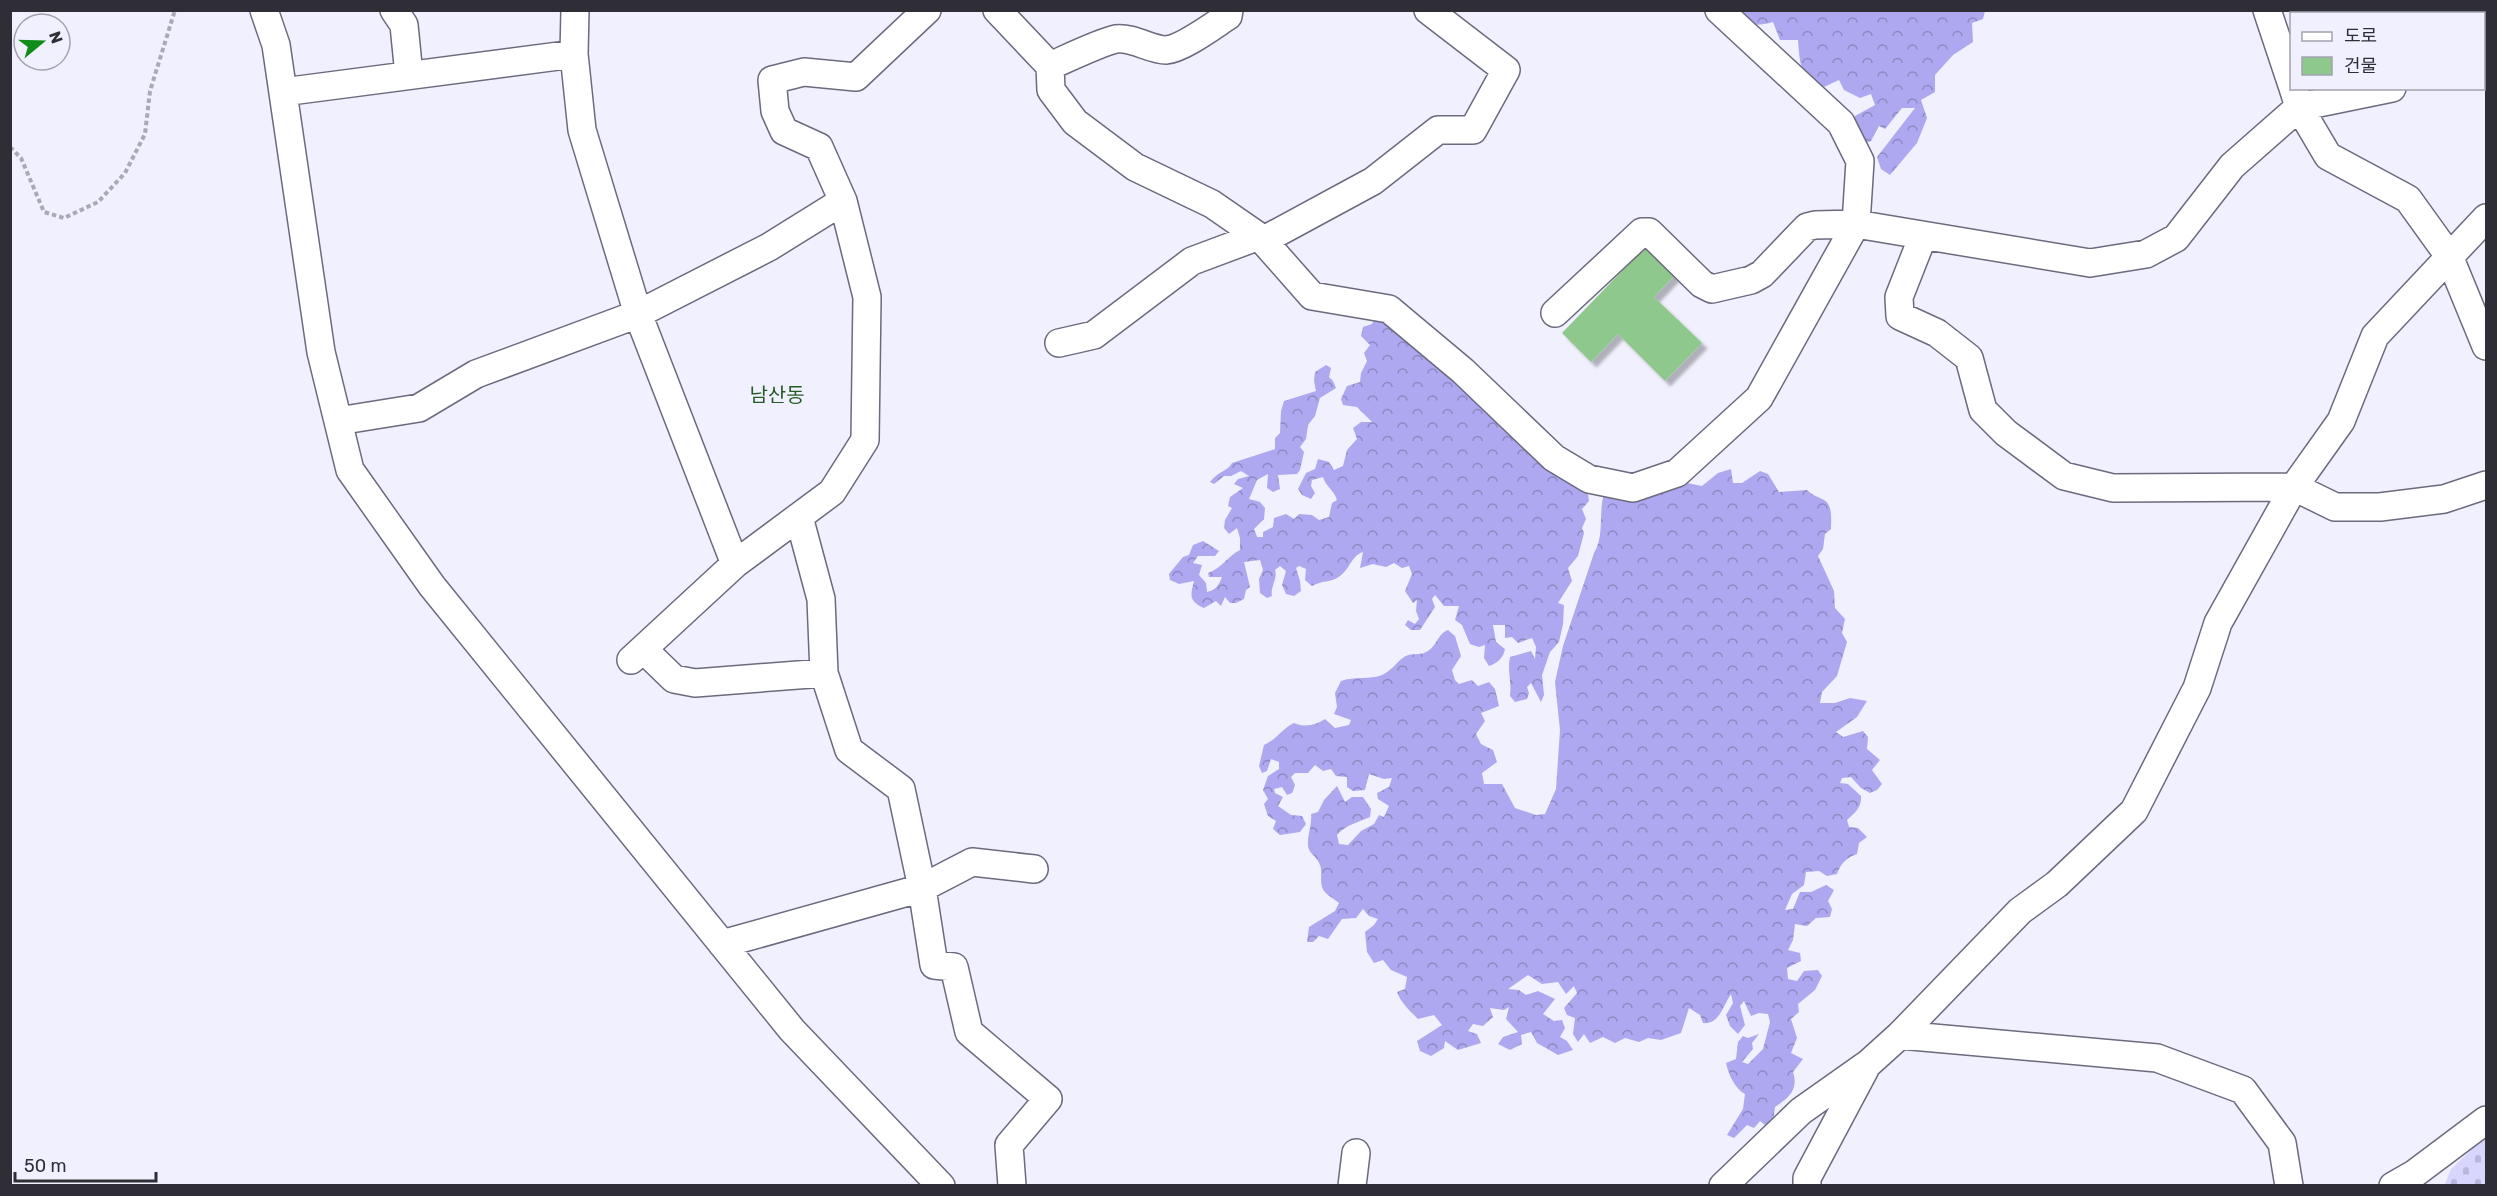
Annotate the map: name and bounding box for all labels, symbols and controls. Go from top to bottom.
north arrow [12,12,72,72]
legend [2290,12,2485,90]
text: 도로 [2344,25,2377,47]
text: N [45,29,67,46]
text: 건물 [2344,55,2377,77]
district label: 남산동 [749,383,805,407]
scale bar [15,1145,156,1183]
text: 50 m [24,1155,67,1177]

